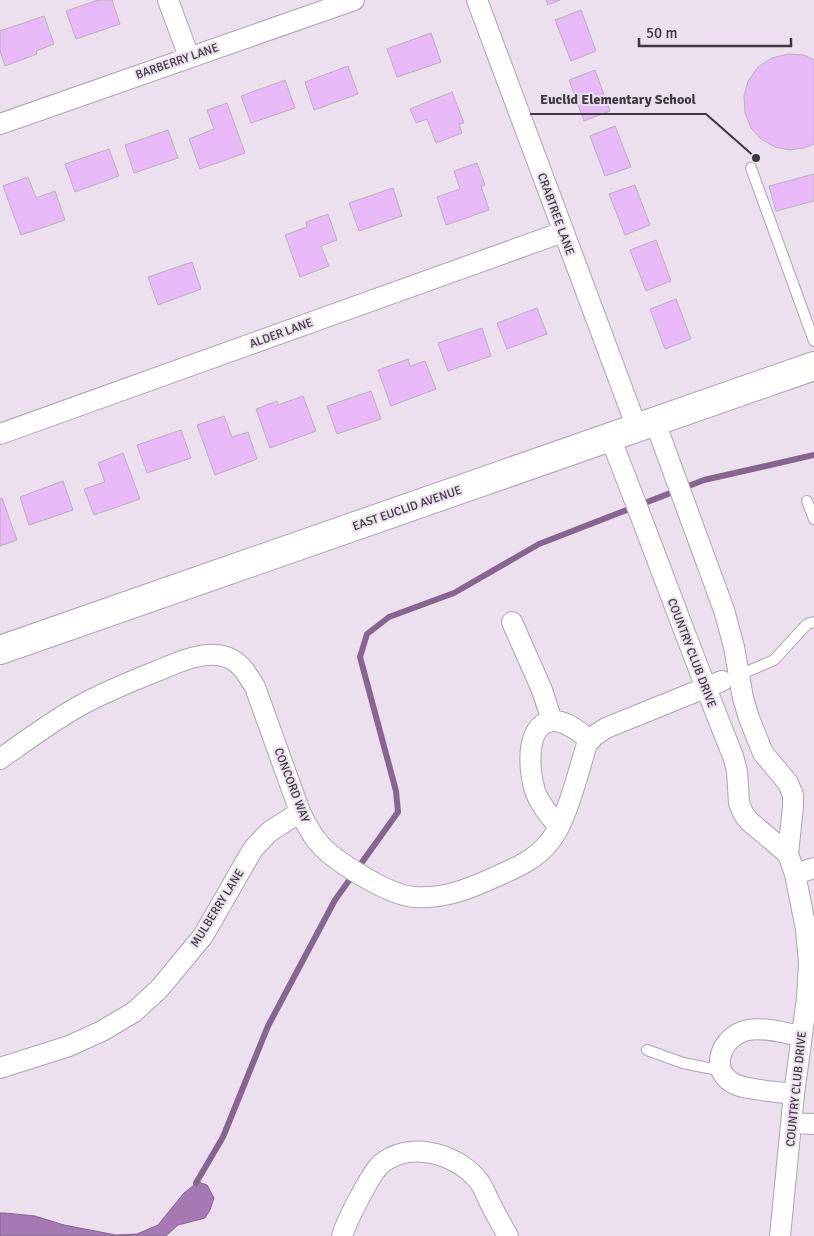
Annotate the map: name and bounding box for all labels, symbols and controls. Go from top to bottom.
scale bar [639,15,792,47]
text: 50 m [646,24,677,42]
street label: BARBERRY LANE [134,40,221,83]
callout: Euclid Elementary School [530,85,706,114]
text: Euclid Elementary School [540,91,697,108]
street label: CRABTREE LANE [534,171,577,258]
street label: ALDER LANE [247,315,315,352]
street label: EAST EUCLID AVENUE [351,483,464,534]
street label: COUNTRY CLUB DRIVE [664,596,719,710]
street label: CONCORD WAY [270,746,313,825]
street label: MULBERRY LANE [187,866,248,950]
street label: COUNTRY CLUB DRIVE [783,1030,810,1148]

